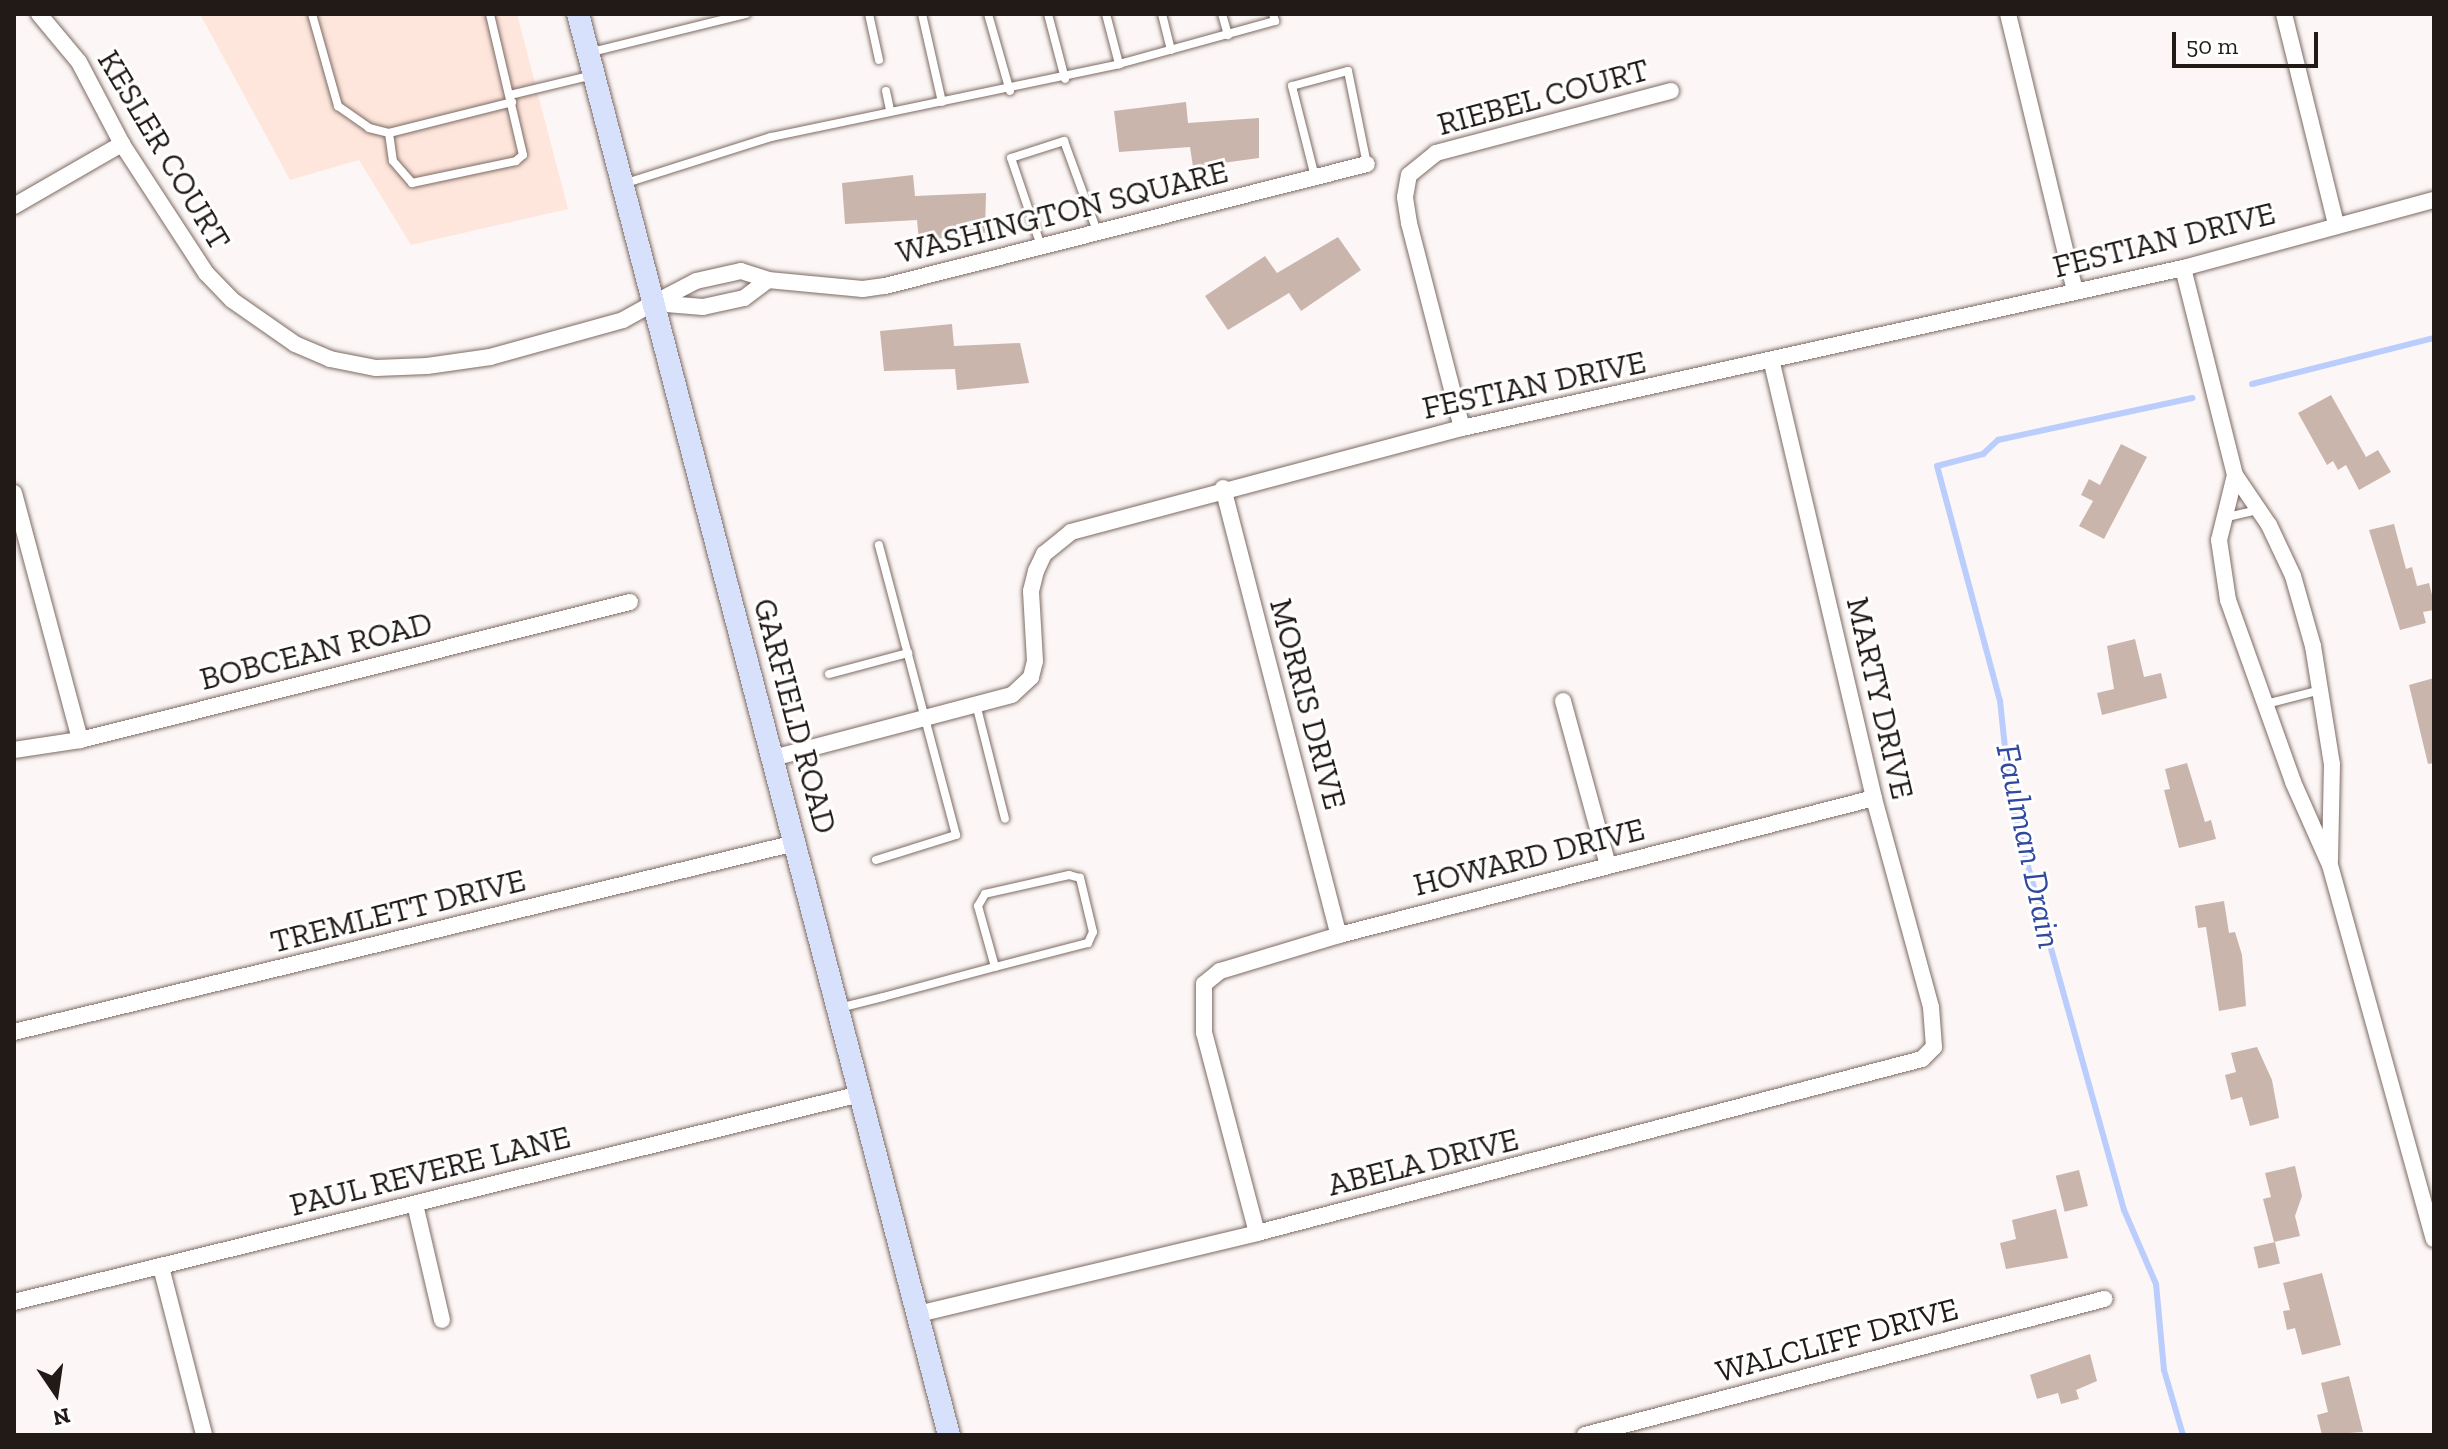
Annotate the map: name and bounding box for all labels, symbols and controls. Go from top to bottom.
scale bar [2176,16,2322,66]
text: 50 m [2186,31,2238,60]
street label: KESLER COURT [89,43,239,257]
street label: RIEBEL COURT [1433,50,1653,144]
street label: WASHINGTON SQUARE [892,152,1232,272]
street label: FESTIAN DRIVE [2049,194,2279,286]
street label: FESTIAN DRIVE [1419,343,1649,427]
street label: MARTY DRIVE [1838,593,1922,803]
street label: GARFIELD ROAD [745,594,845,838]
street label: MORRIS DRIVE [1261,594,1355,814]
street label: BOBCEAN ROAD [196,604,436,698]
water label: Faulman Drain [1987,740,2071,952]
street label: HOWARD DRIVE [1410,810,1648,904]
street label: TREMLETT DRIVE [266,861,530,961]
street label: PAUL REVERE LANE [285,1117,575,1225]
street label: ABELA DRIVE [1323,1120,1523,1204]
street label: WALCLIFF DRIVE [1712,1289,1962,1391]
north arrow [16,1353,96,1433]
text: N [50,1402,73,1432]

